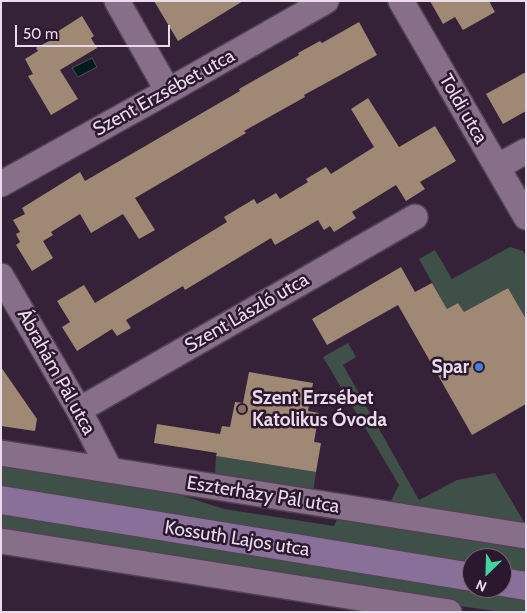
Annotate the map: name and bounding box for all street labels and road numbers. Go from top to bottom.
street label: Szent Erzsébet utca [89,45,239,141]
street label: Toldi utca [434,70,492,148]
street label: Szent László utca [181,268,313,358]
street label: Ábrahám Pál utca [12,305,100,439]
street label: Eszterházy Pál utca [185,472,341,518]
street label: Kossuth Lajos utca [163,516,311,562]

